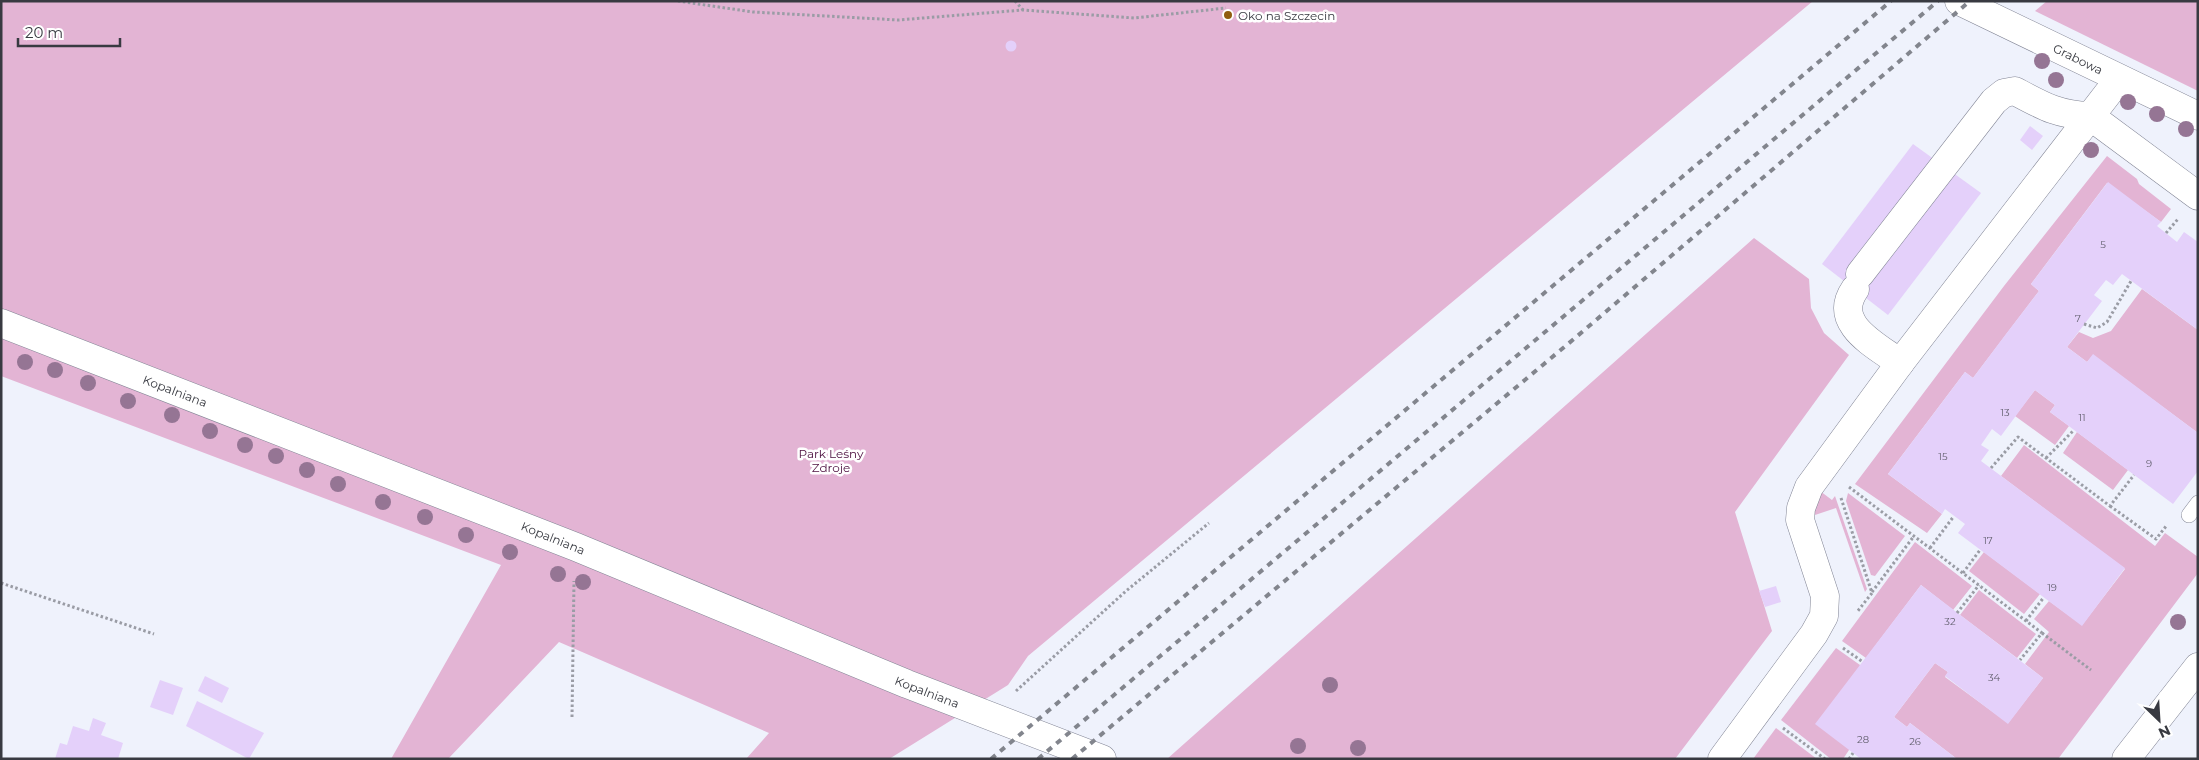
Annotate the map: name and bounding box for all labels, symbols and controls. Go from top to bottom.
place label: Oko na Szczecin [1238,8,1335,23]
marker: Oko na Szczecin [1222,9,1234,21]
scale bar [18,15,120,47]
text: 20 m [25,23,63,42]
street label: Grabowa [2051,41,2105,77]
house number: 5 [2100,238,2106,251]
house number: 7 [2075,312,2081,325]
street label: Kopalniana [141,372,209,410]
house number: 13 [2000,406,2010,419]
house number: 11 [2078,411,2086,424]
park label: Park Leśny Zdroje [798,446,864,475]
house number: 15 [1938,450,1948,463]
house number: 9 [2146,457,2152,470]
street label: Kopalniana [519,518,587,558]
house number: 17 [1983,534,1993,547]
house number: 19 [2047,581,2057,594]
house number: 32 [1944,615,1956,628]
house number: 34 [1988,671,2001,684]
street label: Kopalniana [893,673,961,711]
north arrow [2134,695,2184,745]
text: N [2156,721,2173,742]
house number: 28 [1857,733,1869,746]
house number: 26 [1909,735,1921,748]

